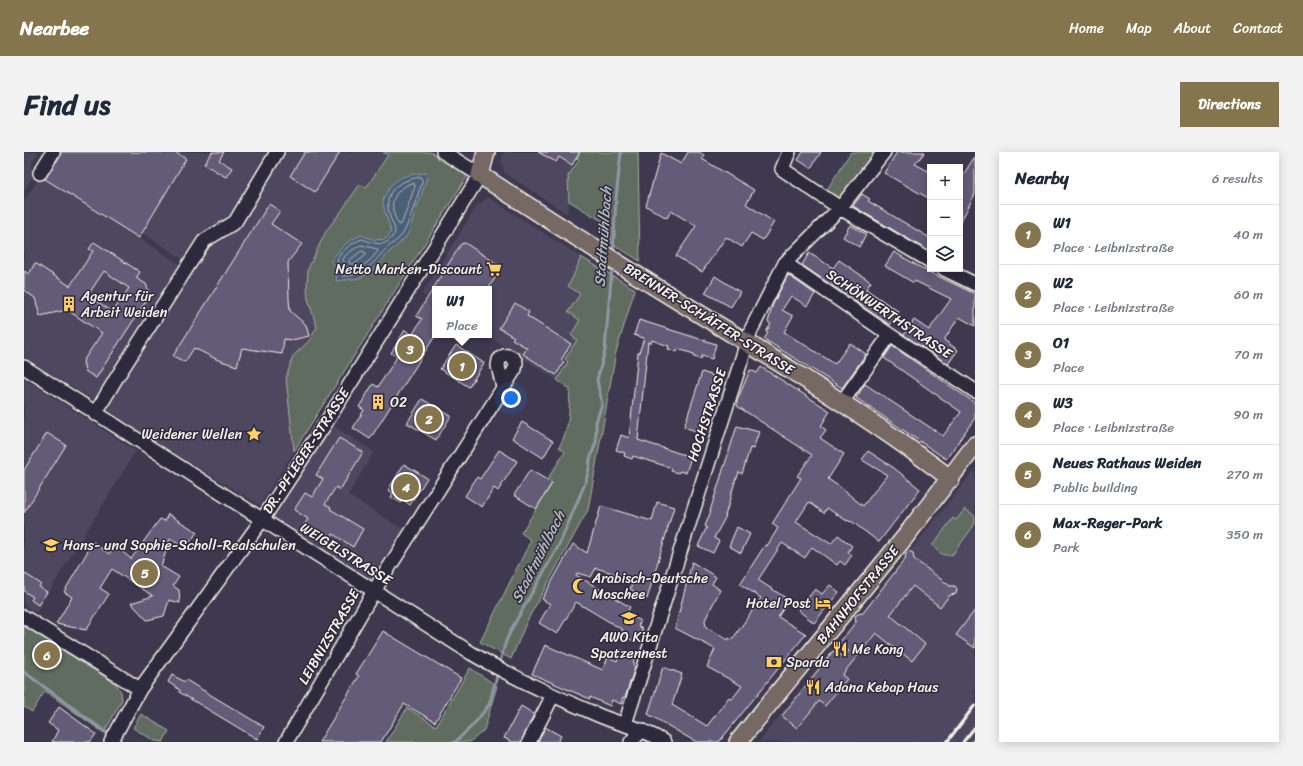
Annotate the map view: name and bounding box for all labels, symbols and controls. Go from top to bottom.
text: Nearbee [20,12,89,45]
text: Home [1069,16,1104,41]
text: Map [1126,16,1152,41]
text: About [1174,16,1211,41]
text: Contact [1233,16,1283,41]
text: Find us [24,80,111,129]
button: Directions [1180,82,1279,127]
text: Nearby [1015,163,1069,193]
map controls [927,164,963,272]
button: + [927,164,963,200]
text: 6 results [1212,167,1263,190]
water label: Stadtmühlbach [587,185,620,288]
button: − [927,200,963,236]
text: W1 [1053,210,1071,236]
text: 1 [1025,223,1031,246]
text: 40 m [1233,223,1263,246]
button: layers [927,236,963,272]
text: Place · Leibnizstraße [1053,236,1174,259]
street label: BRENNER-SCHÄFFER-STRASSE [619,256,800,383]
place label: Netto Marken-Discount [336,257,482,282]
supermarket icon: Netto Marken-Discount [485,260,503,278]
street label: SCHÖNWERTHSTRASSE [821,262,958,366]
text: W2 [1053,270,1073,296]
text: 2 [1024,283,1032,306]
text: 60 m [1234,283,1263,306]
place label: Agentur für Arbeit Weiden [80,284,168,325]
popup [432,286,492,338]
text: W1 [446,288,464,314]
building icon: Agentur für Arbeit Weiden [60,295,78,313]
text: Place · Leibnizstraße [1053,296,1174,319]
text: Place [446,314,478,337]
text: O1 [1053,330,1069,356]
pin: 3 [397,334,423,364]
text: 3 [1024,343,1032,366]
text: 70 m [1234,343,1263,366]
pin: 1 [449,351,475,381]
text: Place [1053,356,1084,379]
street label: HOCHSTRASSE [680,364,734,465]
street label: DR.-PFLEGER-STRASSE [256,382,357,519]
your location [501,388,521,408]
place label: O2 [390,390,407,415]
text: W3 [1053,390,1073,416]
building icon: O2 [369,393,387,411]
text: 4 [1024,403,1032,426]
text: 90 m [1233,403,1263,426]
pin: 2 [416,404,442,434]
text: Place · Leibnizstraße [1053,416,1174,439]
place label: Weidener Wellen [142,422,242,447]
place icon: Weidener Wellen [245,425,263,443]
text: Neues Rathaus Weiden [1053,450,1201,476]
text: 5 [1024,463,1032,486]
text: 270 m [1226,463,1263,486]
pin: 4 [393,472,419,502]
text: Public building [1053,476,1138,499]
water label: Stadtmühlbach [504,505,573,608]
text: Max-Reger-Park [1053,510,1162,536]
street label: WEIGELSTRASSE [295,516,398,593]
text: 6 [1024,523,1032,546]
text: 350 m [1226,523,1263,546]
place label: Hans- und Sophie-Scholl-Realschulen [63,533,296,558]
school or university icon: Hans- und Sophie-Scholl-Realschulen [42,536,60,554]
text: Park [1053,536,1080,559]
street label: BAHNHOFSTRASSE [810,539,907,650]
pin: 5 [132,558,158,588]
place label: Arabisch-Deutsche Moschee [591,566,708,607]
mosque icon: Arabisch-Deutsche Moschee [571,577,589,595]
street label: LEIBNIZSTRASSE [292,584,367,689]
place label: Hotel Post [746,591,811,616]
hotel icon: Hotel Post [814,594,832,612]
school or university icon: AWO Kita Spatzennest [620,609,638,627]
place label: AWO Kita Spatzennest [591,625,667,666]
place label: Me Kong [852,637,904,662]
pin: 6 [34,640,60,670]
restaurant icon: Me Kong [831,640,849,658]
place label: Sparda [786,650,830,675]
bank icon: Sparda [765,653,783,671]
place label: Adana Kebap Haus [824,675,939,700]
restaurant icon: Adana Kebap Haus [804,678,822,696]

